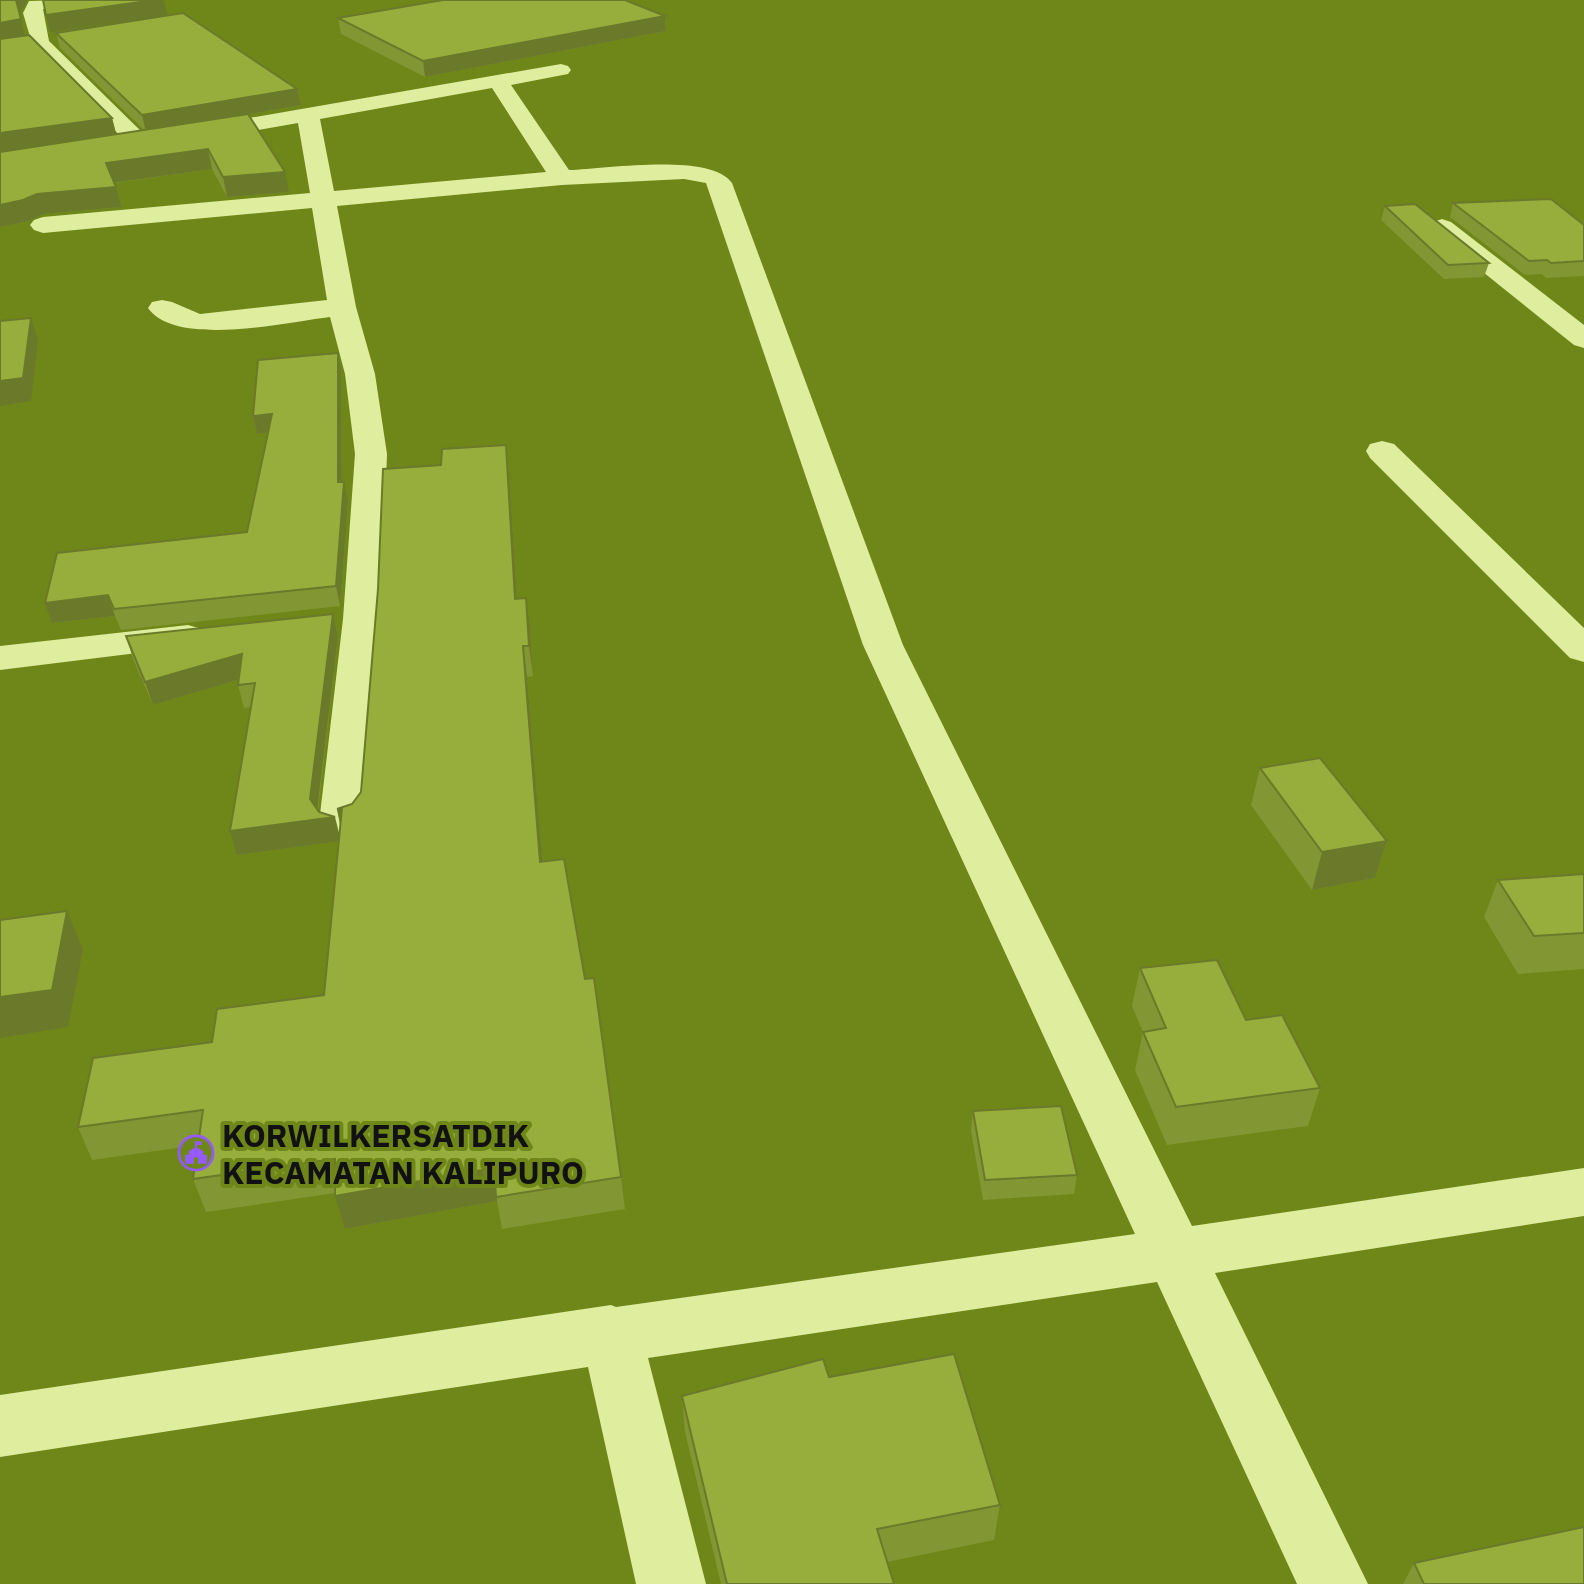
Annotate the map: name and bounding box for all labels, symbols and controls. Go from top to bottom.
place label: KORWILKERSATDIK KECAMATAN KALIPURO [222,1114,584,1193]
public building icon: KORWILKERSATDIK KECAMATAN KALIPURO [177,1134,215,1172]

